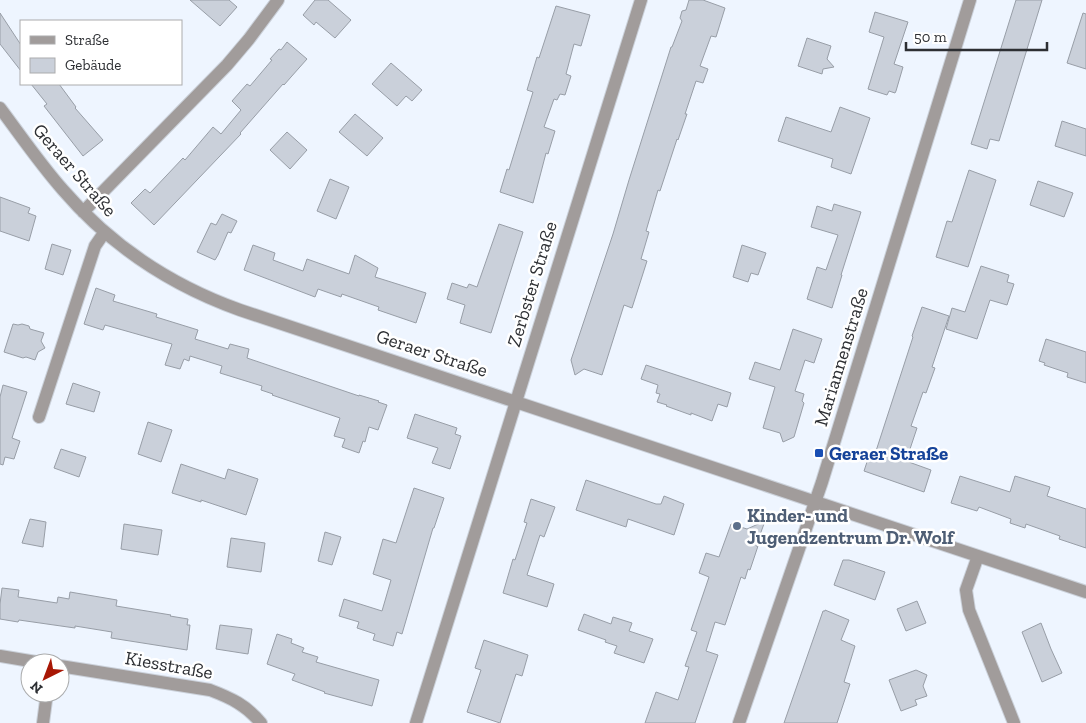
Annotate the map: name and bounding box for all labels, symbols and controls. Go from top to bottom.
legend [20,20,182,85]
scale bar [906,20,1047,52]
text: 50 m [914,28,947,46]
text: Straße [65,31,109,49]
text: Gebäude [65,56,121,74]
street label: Geraer Straße [28,119,122,221]
street label: Zerbster Straße [502,218,562,350]
street label: Mariannenstraße [809,285,873,429]
street label: Geraer Straße [373,324,491,382]
place label: Geraer Straße [829,442,948,465]
marker: Geraer Straße [813,447,825,459]
place label: Kinder- und Jugendzentrum Dr. Wolf [747,504,956,549]
marker: Kinder- und Jugendzentrum Dr. Wolf [731,520,743,532]
street label: Kiesstraße [123,646,215,684]
north arrow [20,653,70,703]
text: N [27,677,46,697]

